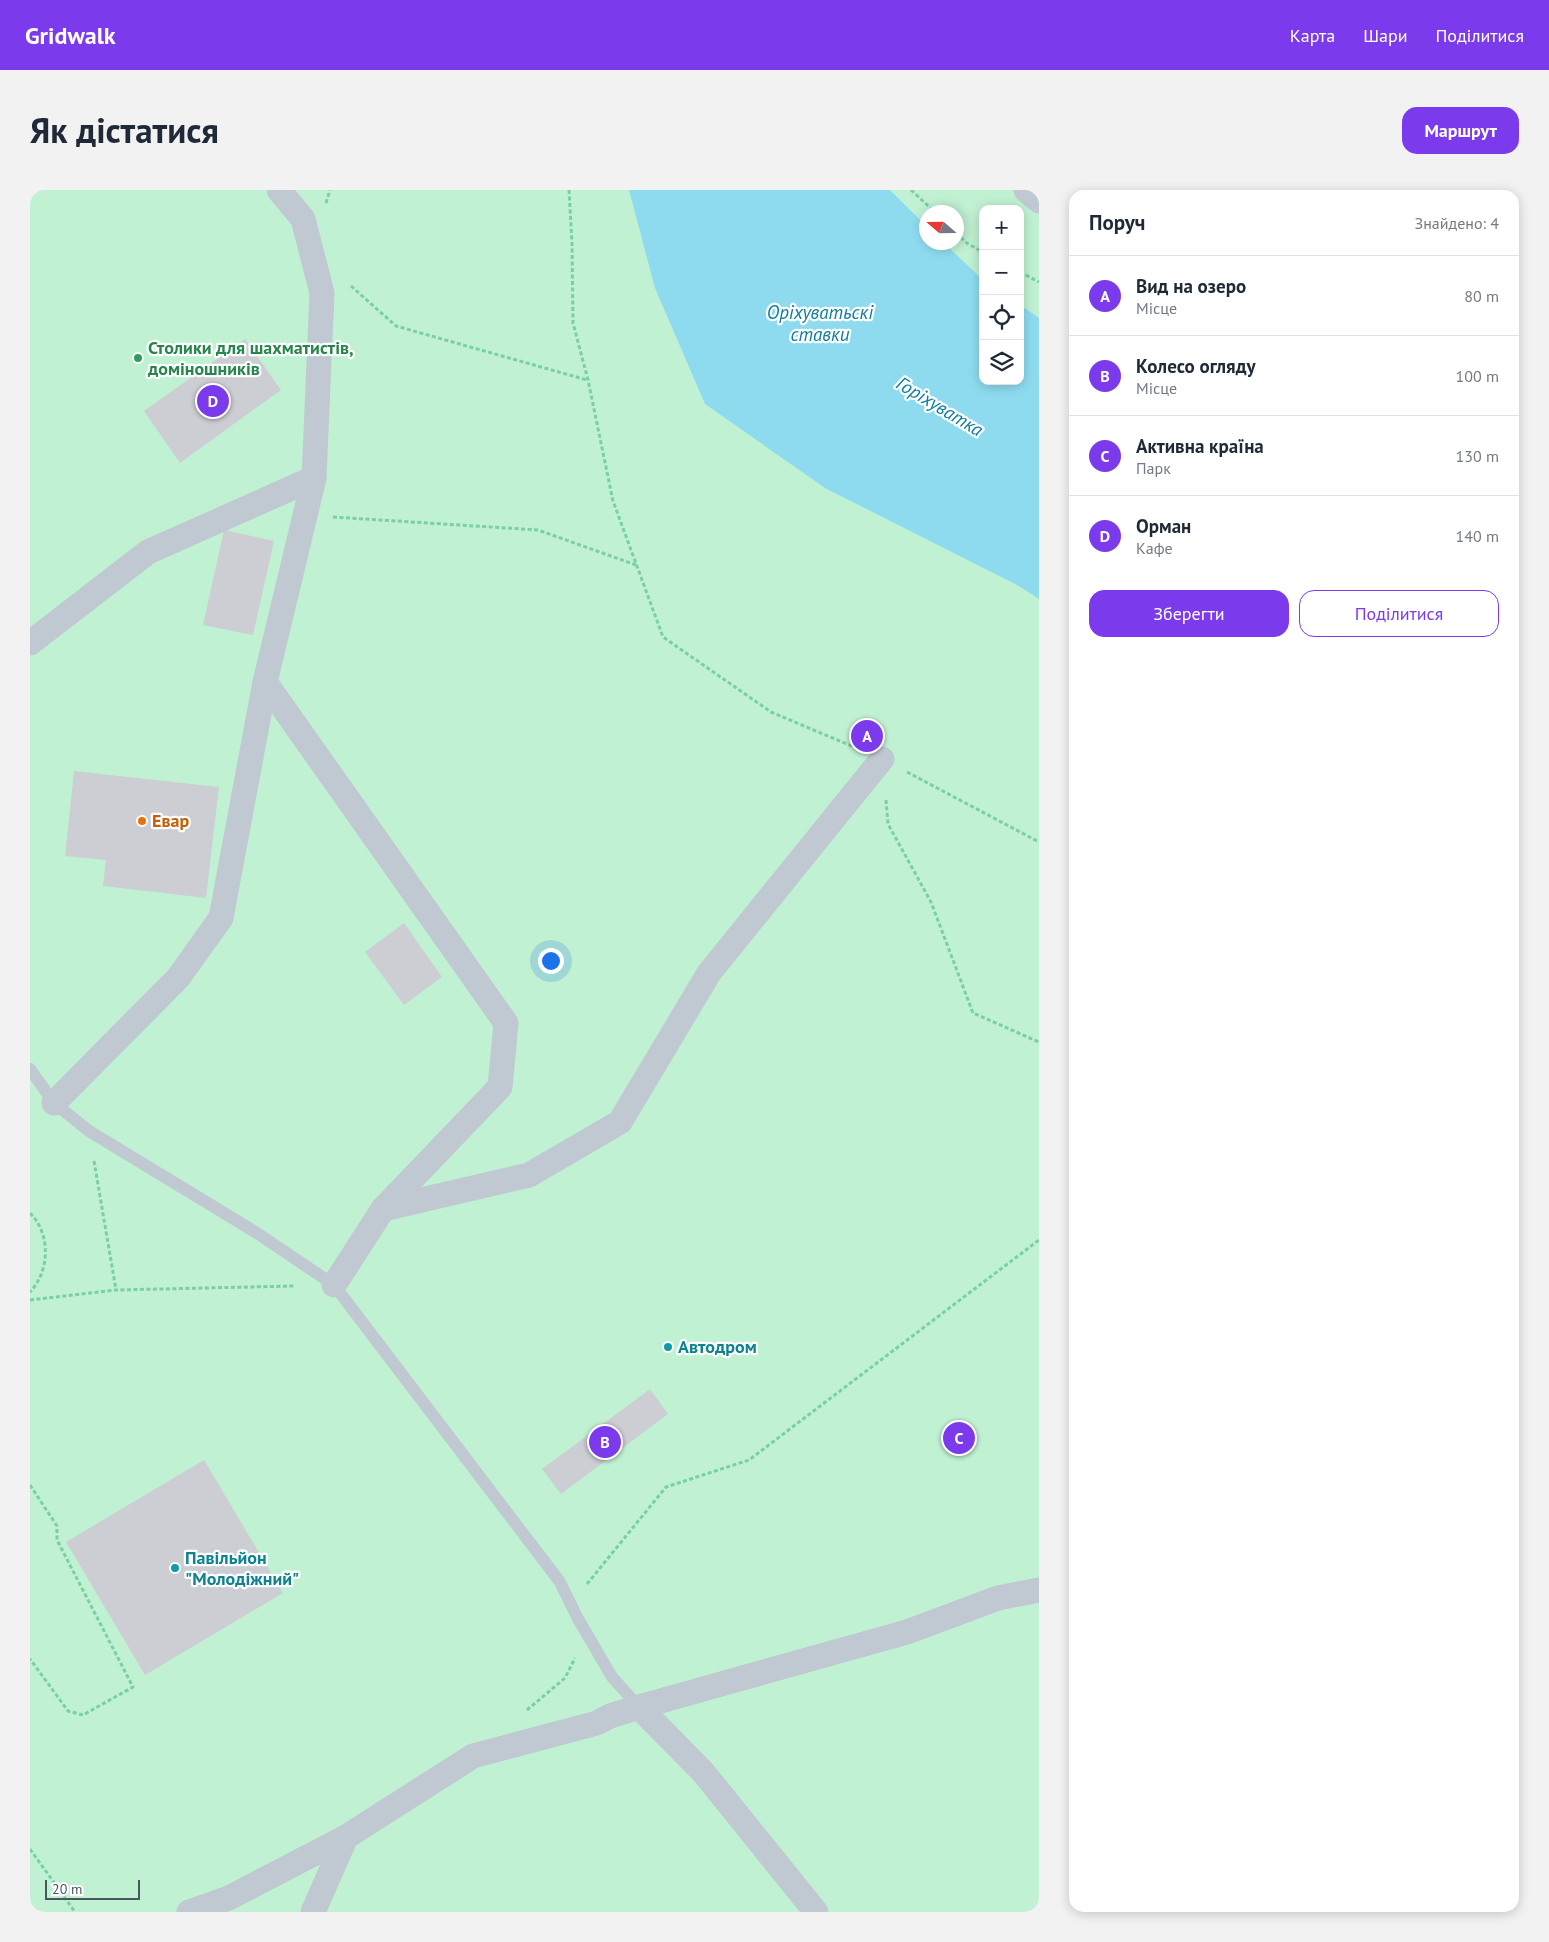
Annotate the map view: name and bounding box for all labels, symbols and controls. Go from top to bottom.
text: Gridwalk [25,20,115,51]
text: Карта [1290,24,1335,47]
text: Шари [1363,24,1407,47]
text: Поділитися [1435,24,1524,47]
text: Як дістатися [30,107,219,153]
button: Маршрут [1402,107,1519,154]
north arrow [919,205,964,250]
map controls [979,205,1024,385]
button: + [979,205,1024,250]
text: Поруч [1089,209,1145,236]
text: Знайдено: 4 [1415,213,1499,233]
button: − [979,250,1024,295]
text: Вид на озеро [1136,274,1246,298]
text: A [1100,286,1110,306]
text: 80 m [1464,286,1499,306]
button: locate [979,295,1024,340]
text: Місце [1136,298,1177,318]
water label: Оріхуватьскі ставки [767,300,874,346]
place label: Столики для шахматистів, доміношників [147,336,354,380]
button: layers [979,340,1024,385]
marker: Столики для шахматистів, доміношників [132,352,144,364]
text: Колесо огляду [1136,354,1256,378]
text: B [1100,366,1110,386]
text: 100 m [1456,366,1499,386]
water label: Горіхуватка [892,371,988,442]
text: Місце [1136,378,1177,398]
pin: D [197,382,229,420]
text: Активна країна [1136,434,1264,458]
text: C [1101,446,1109,466]
text: 130 m [1456,446,1499,466]
text: Парк [1136,458,1171,478]
text: Орман [1136,514,1191,538]
text: D [1100,526,1110,546]
text: 140 m [1456,526,1499,546]
text: Кафе [1136,538,1173,558]
button: Зберегти [1089,590,1289,637]
button: Поділитися [1299,590,1499,637]
pin: A [851,717,883,755]
place label: Евар [152,809,189,832]
marker: Евар [136,815,148,827]
your location [538,948,564,974]
place label: Автодром [678,1335,757,1358]
marker: Автодром [662,1341,674,1353]
pin: C [943,1419,975,1457]
pin: B [589,1423,621,1461]
place label: Павільйон "Молодіжний" [185,1546,299,1590]
marker: Павільйон "Молодіжний" [169,1562,181,1574]
scale bar [45,1877,140,1900]
text: 20 m [52,1880,82,1898]

